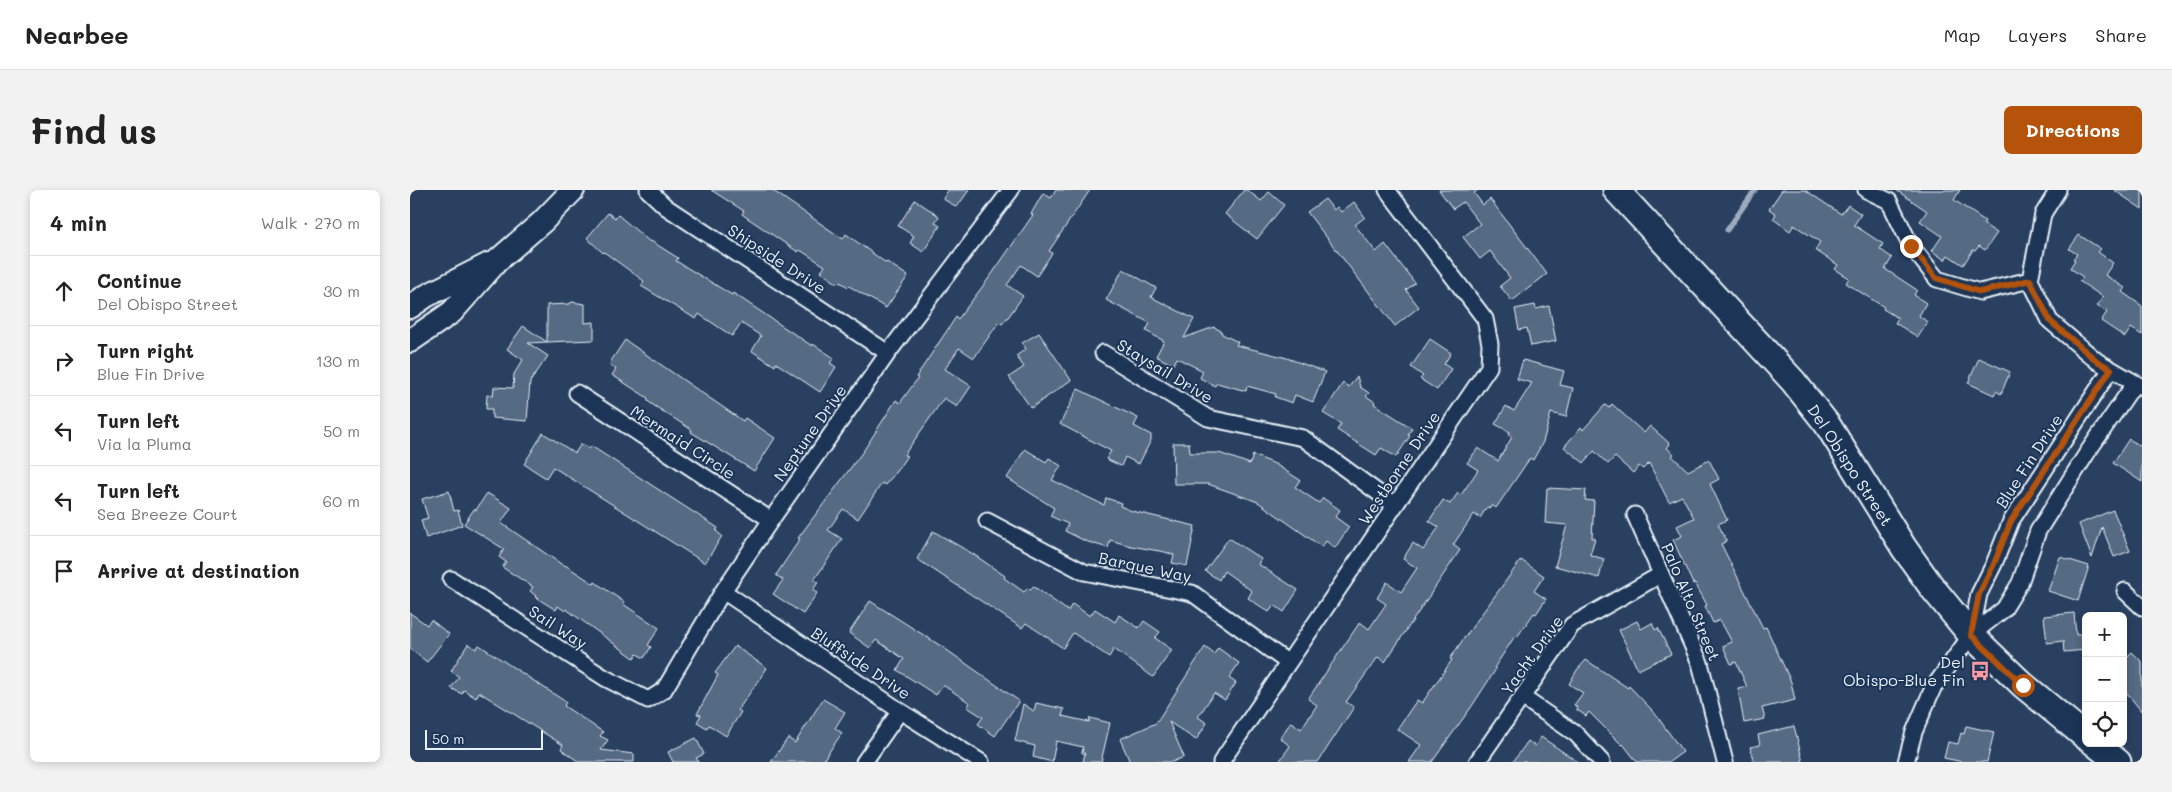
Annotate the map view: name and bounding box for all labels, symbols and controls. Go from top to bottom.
text: Nearbee [25,19,129,50]
text: Map [1944,23,1980,47]
text: Layers [2008,23,2067,47]
text: Share [2095,23,2147,47]
button: Directions [2004,106,2142,154]
text: Find us [30,107,157,153]
text: 4 min [50,209,107,236]
text: Walk · 270 m [261,212,360,233]
street label: Shipside Drive [724,219,830,298]
route end [1900,235,1923,258]
text: Continue [97,268,182,293]
icon: ahead [50,277,78,305]
text: 30 m [323,280,360,301]
text: Del Obispo Street [97,293,238,314]
street label: Staysail Drive [1113,334,1217,407]
text: Turn right [97,338,194,363]
icon: right [50,347,78,375]
text: 130 m [316,350,360,371]
text: Blue Fin Drive [97,363,205,384]
street label: Neptune Drive [768,380,851,485]
street label: Mermaid Circle [627,400,740,483]
street label: Del Obispo Street [1803,400,1898,530]
street label: Westborne Drive [1353,407,1444,529]
text: Turn left [97,408,180,433]
street label: Blue Fin Drive [1990,410,2067,512]
icon: left [50,417,78,445]
text: 50 m [323,420,360,441]
text: Via la Pluma [97,433,192,454]
text: Turn left [97,478,180,503]
icon: left [50,487,78,515]
text: 60 m [323,490,360,511]
text: Sea Breeze Court [97,503,237,524]
street label: Palo Alto Street [1657,540,1726,664]
street label: Barque Way [1097,546,1193,587]
icon: arrive [50,557,78,585]
text: Arrive at destination [97,558,300,583]
street label: Sail Way [525,600,591,653]
street label: Yacht Drive [1496,611,1568,699]
map controls [2082,612,2127,747]
button: + [2082,612,2127,657]
street label: Bluffside Drive [808,622,915,704]
place label: Del Obispo-Blue Fin [1843,651,1965,690]
button: − [2082,657,2127,702]
bus stop icon: Del Obispo-Blue Fin [1969,660,1991,682]
route start [2012,674,2035,697]
button: locate [2082,702,2127,747]
scale bar [425,727,542,750]
text: 50 m [432,729,464,748]

